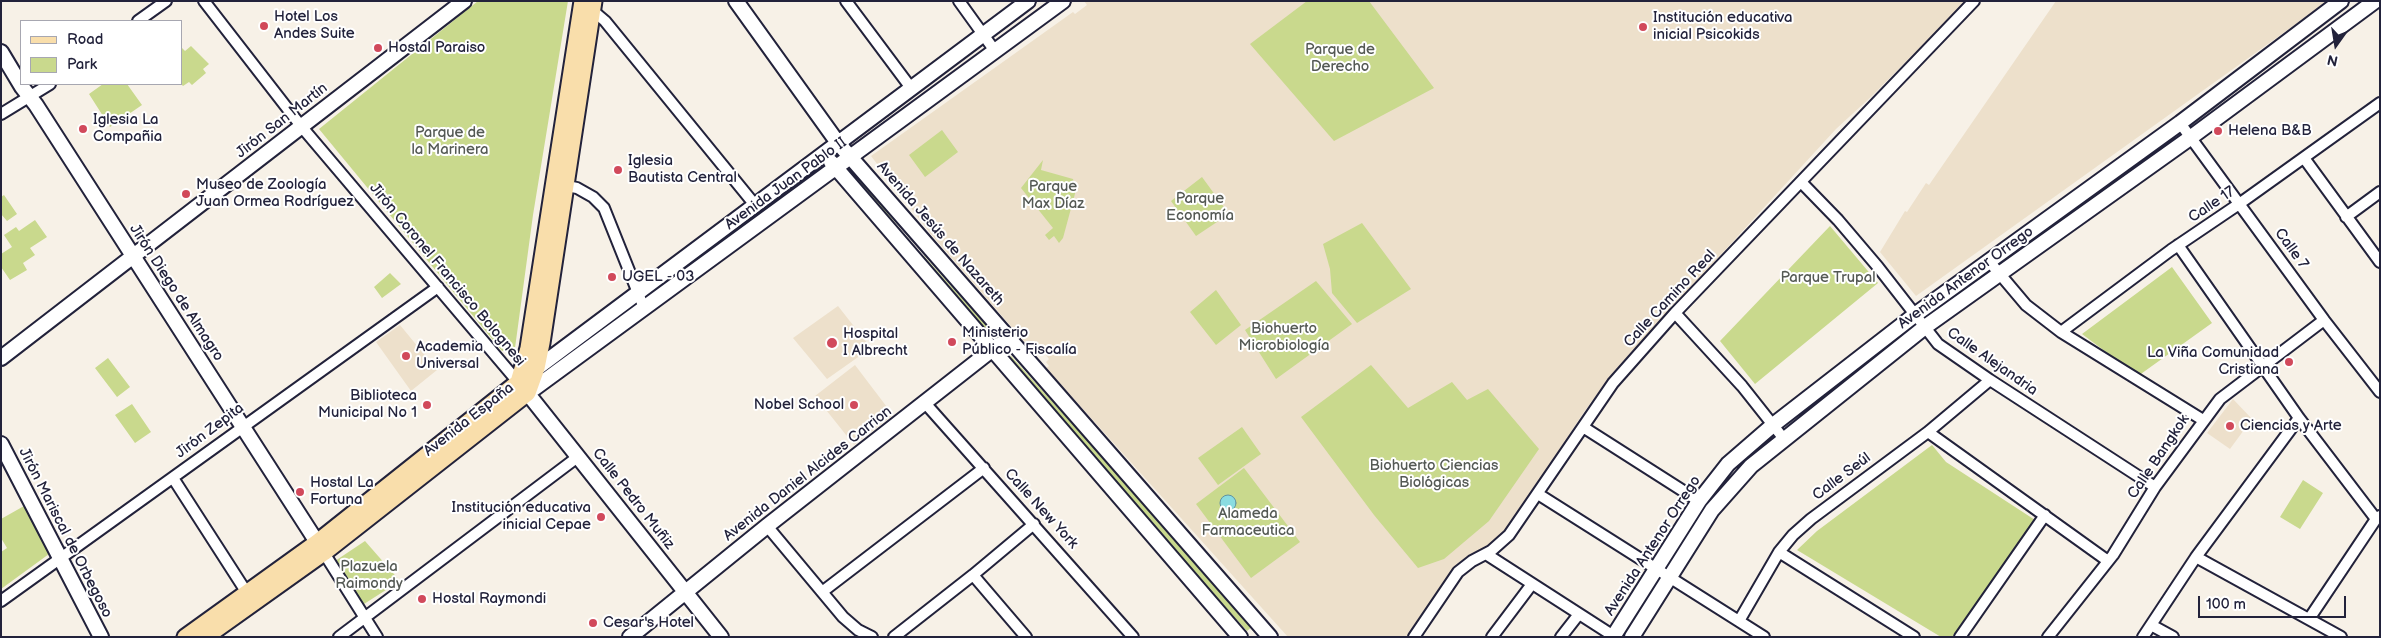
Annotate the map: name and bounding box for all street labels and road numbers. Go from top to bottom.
street label: Jirón San Martín [233,80,331,162]
street label: Avenida Juan Pablo II [722,134,850,234]
street label: Avenida Jesús de Nazareth [872,158,1008,310]
street label: Jirón Coronel Francisco Bolognesi [365,180,529,370]
street label: Calle 17 [2185,183,2239,227]
street label: Jirón Diego de Almagro [125,221,227,365]
street label: Avenida Antenor Orrego [1895,223,2037,333]
street label: Calle 7 [2270,225,2312,273]
street label: Calle Camino Real [1620,247,1720,351]
street label: Calle Alejandria [1943,324,2041,400]
street label: Avenida España [420,379,518,461]
street label: Jirón Zepita [172,400,248,462]
street label: Avenida Daniel Alcides Carrion [720,403,896,545]
street label: Calle Bangkok [2124,412,2194,502]
street label: Jirón Mariscal de Orbegoso [14,445,116,621]
street label: Calle Pedro Muñiz [588,445,678,553]
street label: Calle Seúl [1809,449,1875,505]
street label: Calle New York [1000,465,1082,553]
street label: Avenida Antenor Orrego [1601,473,1705,619]

